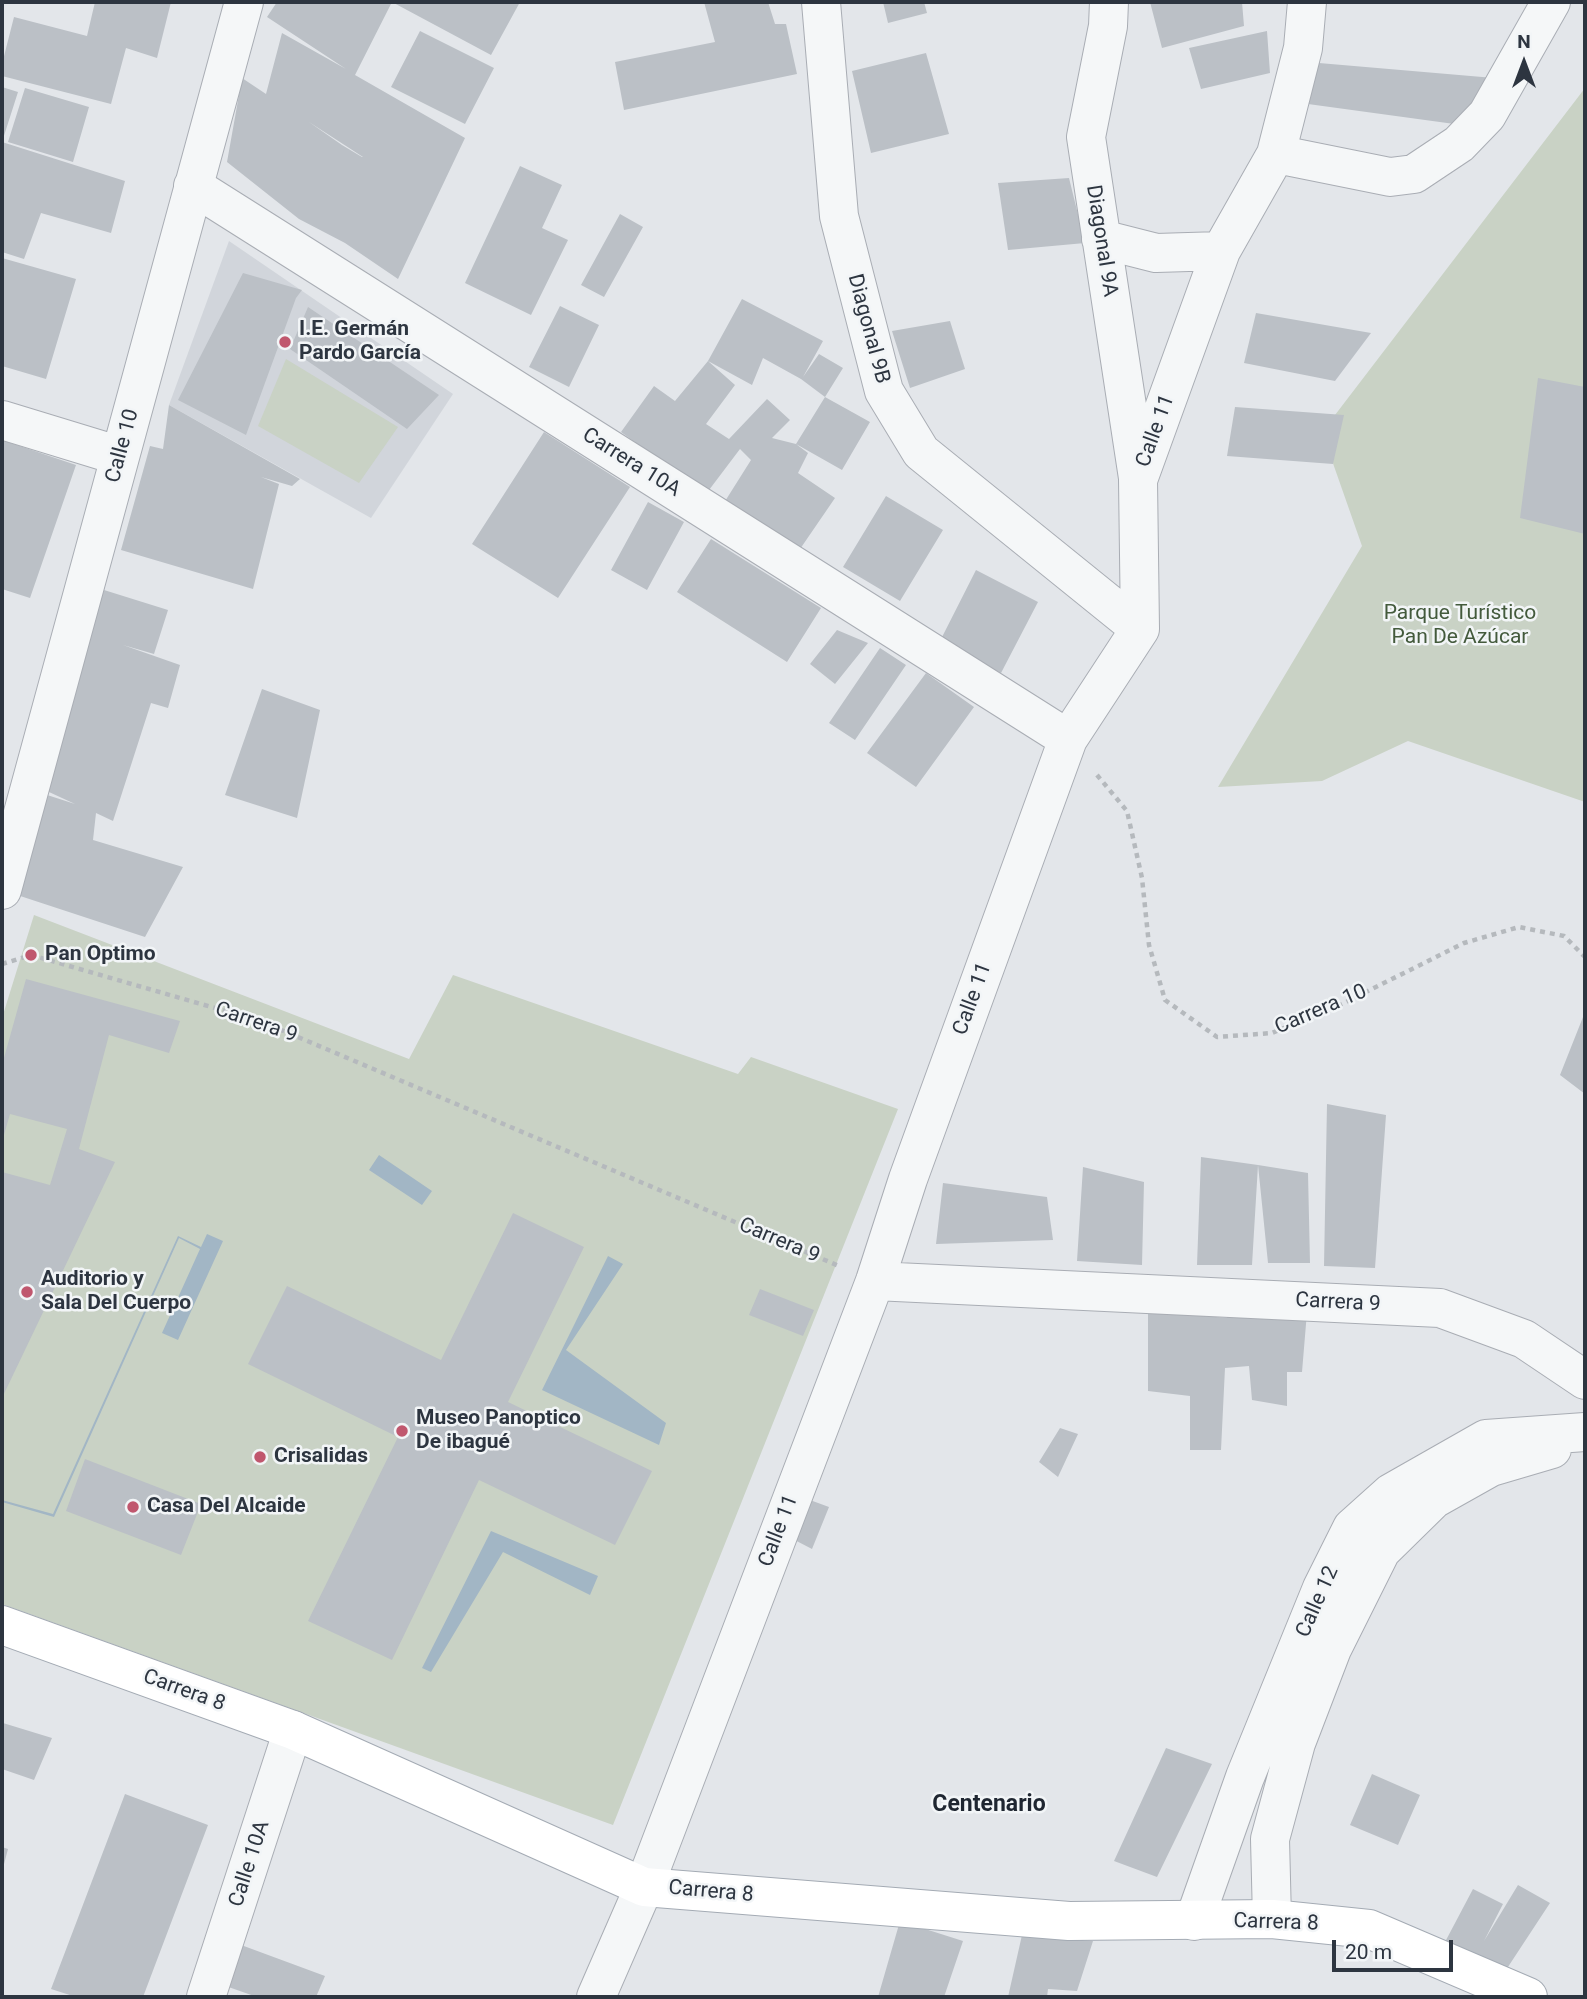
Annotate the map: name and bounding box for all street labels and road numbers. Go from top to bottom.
street label: Diagonal 9A [1080,183,1122,299]
street label: Diagonal 9B [841,272,895,386]
street label: Calle 11 [1131,391,1181,471]
street label: Calle 10 [101,406,145,486]
street label: Carrera 10A [577,423,685,503]
street label: Calle 11 [948,959,998,1039]
street label: Carrera 10 [1271,979,1371,1041]
street label: Carrera 9 [212,997,300,1049]
street label: Carrera 9 [735,1213,823,1269]
street label: Carrera 9 [1295,1288,1381,1318]
street label: Calle 11 [754,1491,804,1571]
street label: Calle 12 [1291,1563,1345,1641]
street label: Carrera 8 [140,1665,228,1717]
street label: Calle 10A [224,1818,276,1910]
street label: Carrera 8 [667,1876,755,1908]
street label: Carrera 8 [1233,1909,1319,1937]

